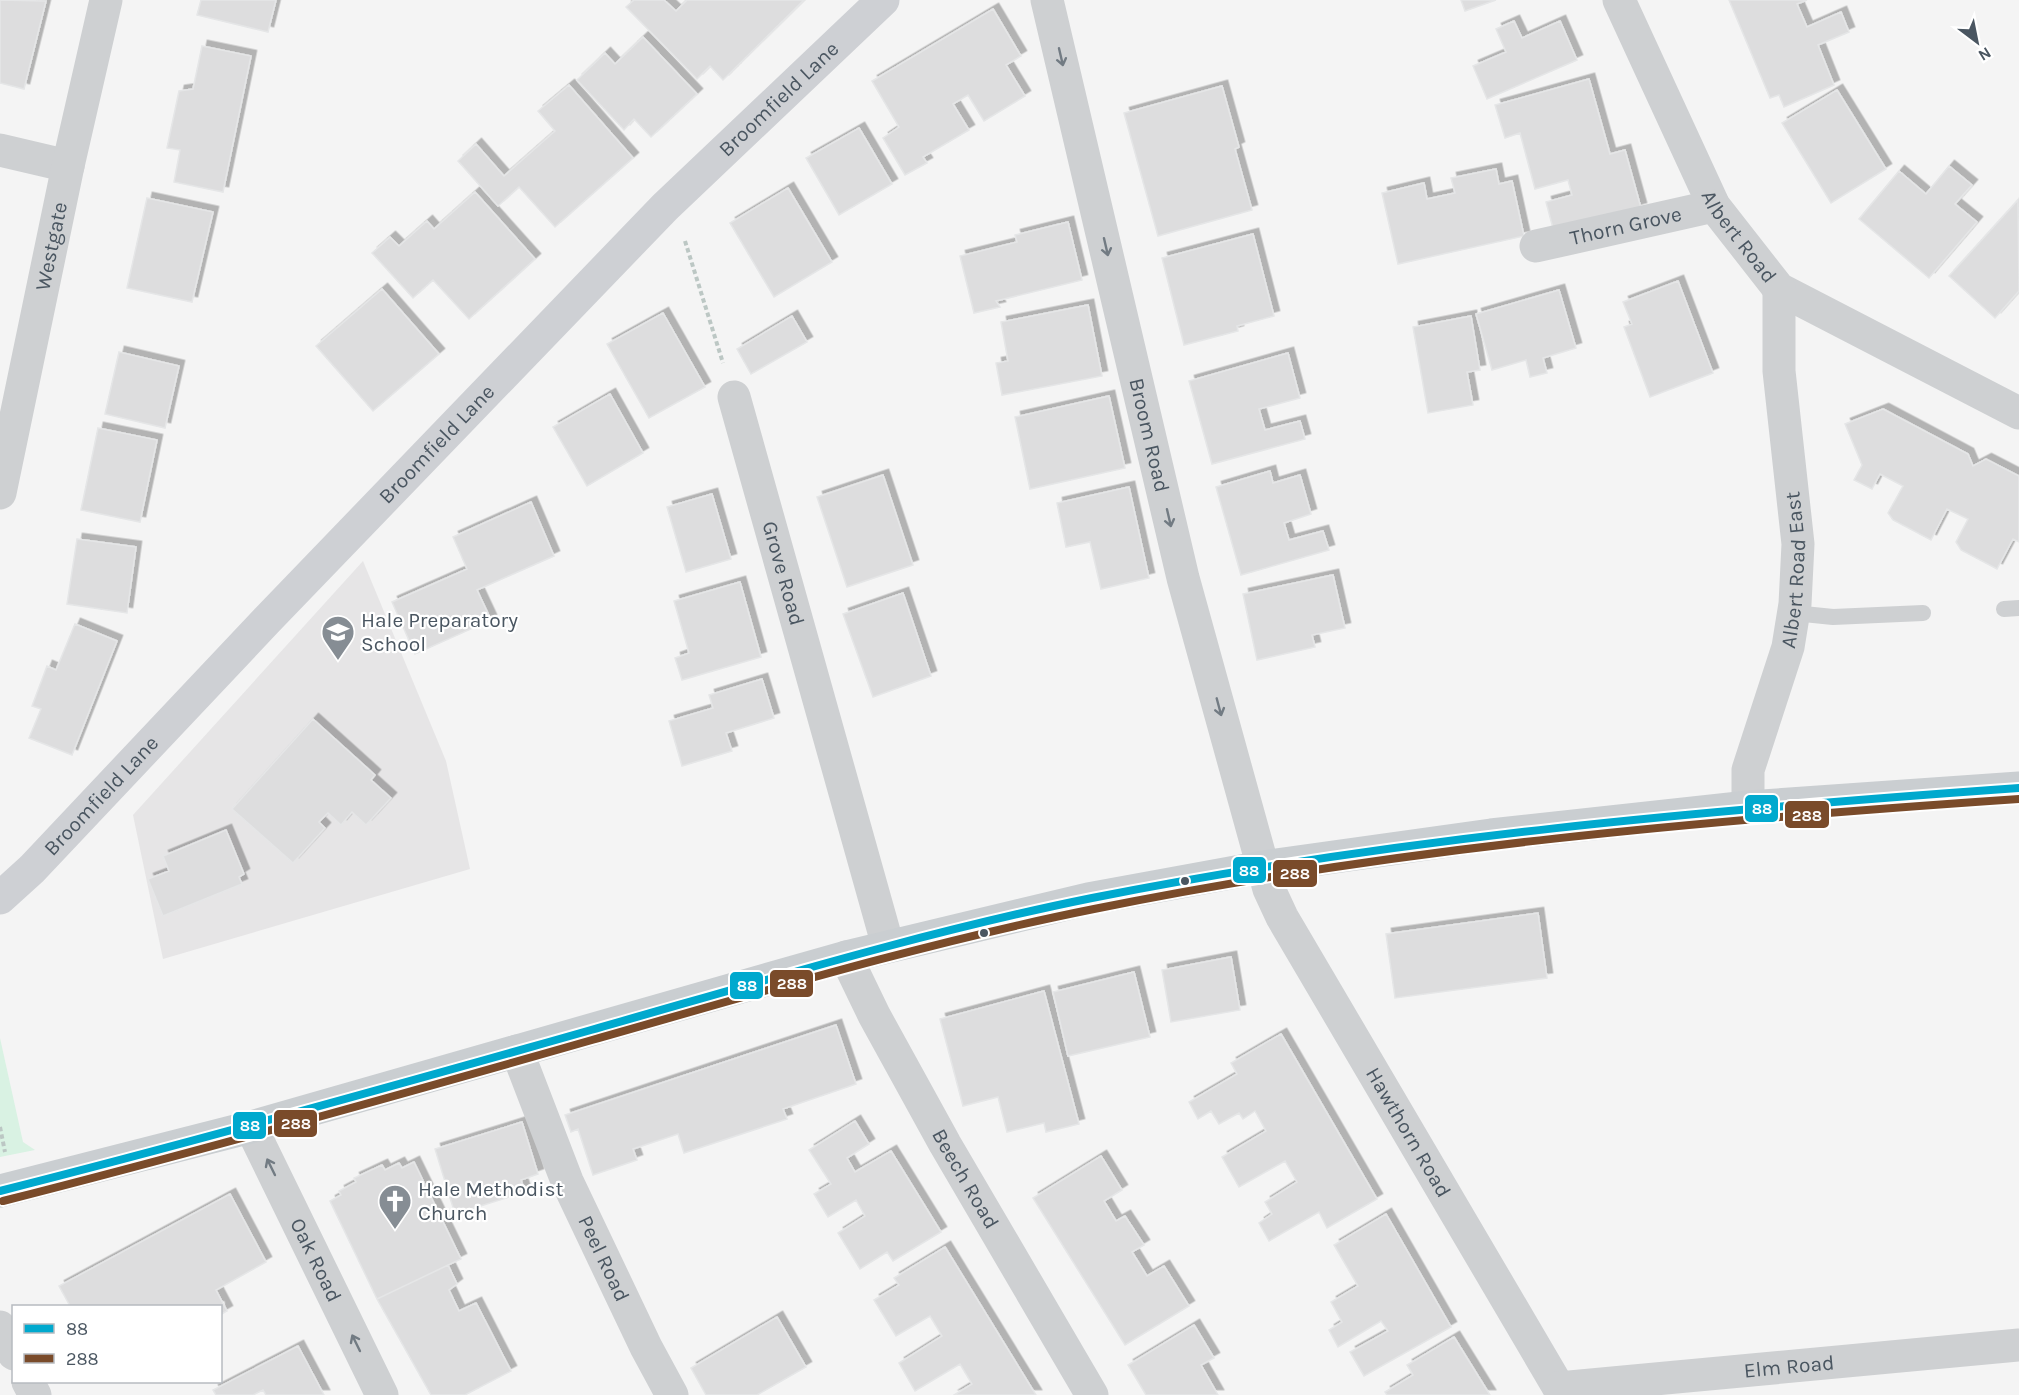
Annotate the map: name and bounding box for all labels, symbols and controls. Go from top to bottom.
north arrow [1947,12,2007,72]
street label: Broomfield Lane [714,37,843,161]
text: N [1975,43,1995,65]
one-way arrow [1055,47,1067,66]
street label: Albert Road [1696,187,1782,288]
street label: Westgate [30,200,72,293]
street label: Thorn Grove [1568,202,1684,250]
one-way arrow [1100,237,1112,256]
street label: Broom Road [1124,376,1174,495]
street label: Broomfield Lane [374,380,499,508]
street label: Albert Road East [1776,490,1810,650]
one-way arrow [1164,509,1176,528]
street label: Grove Road [757,518,809,628]
place label: Hale Preparatory School [361,608,518,656]
school or university icon: Hale Preparatory School [320,614,356,661]
one-way arrow [1214,697,1225,716]
street label: Broomfield Lane [39,731,163,861]
line badge: 88 [1744,794,1779,823]
text: 88 [1752,799,1772,818]
line badge: 288 [1784,800,1830,829]
text: 288 [1792,806,1822,825]
line badge: 88 [1232,856,1267,884]
line badge: 288 [1272,859,1318,888]
text: 88 [1239,861,1259,880]
text: 288 [1280,864,1310,883]
unlabelled marker [1179,875,1191,887]
unlabelled marker [978,927,990,939]
line badge: 288 [769,969,814,998]
line badge: 88 [729,971,764,1000]
text: 288 [777,974,807,993]
text: 88 [737,976,757,995]
street label: Hawthorn Road [1361,1063,1456,1201]
line badge: 288 [273,1109,318,1138]
line badge: 88 [232,1111,267,1140]
text: 288 [281,1114,311,1133]
text: 88 [240,1116,260,1135]
street label: Beech Road [927,1125,1004,1233]
one-way arrow [264,1159,276,1177]
place label: Hale Methodist Church [418,1177,564,1225]
church icon: Hale Methodist Church [377,1183,413,1230]
street label: Peel Road [573,1211,635,1305]
street label: Oak Road [285,1214,347,1306]
legend [12,1305,222,1383]
text: 88 [66,1318,88,1340]
one-way arrow [350,1334,361,1352]
text: 288 [66,1348,99,1370]
street label: Elm Road [1743,1350,1835,1383]

